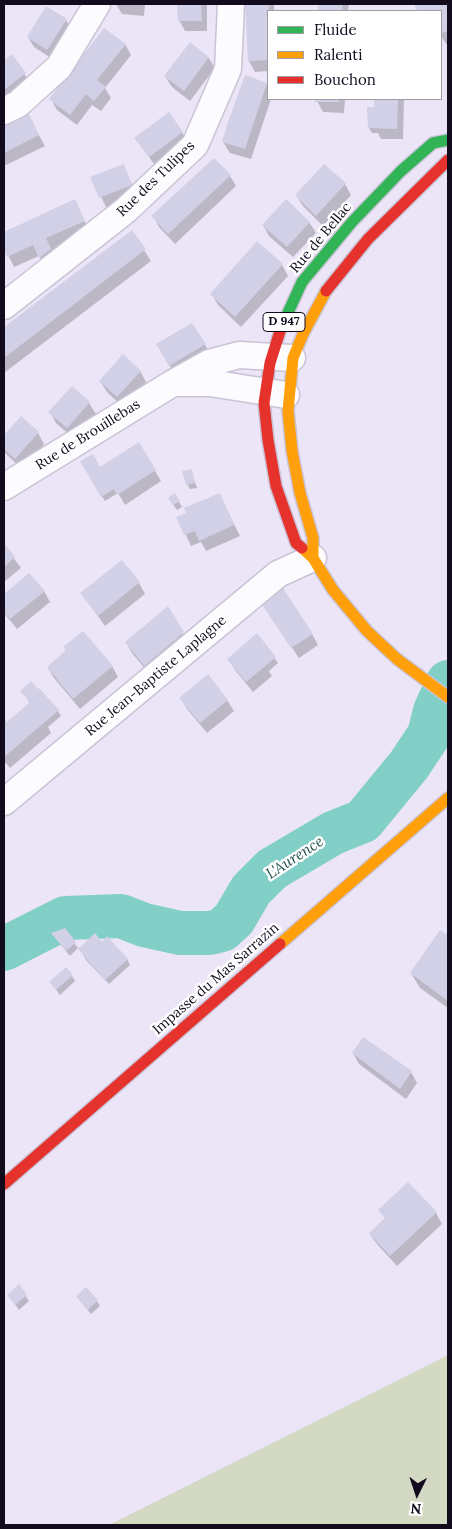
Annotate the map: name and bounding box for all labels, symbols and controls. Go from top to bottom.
legend [267,10,442,100]
text: Fluide [314,20,357,39]
text: Ralenti [314,45,362,64]
text: Bouchon [314,70,376,89]
street label: Rue des Tulipes [114,138,198,220]
street label: Rue de Bellac [287,199,355,277]
road number: D 947 [263,313,305,332]
street label: Rue de Brouillebas [33,396,143,474]
street label: Rue Jean-Baptiste Laplagne [82,612,230,740]
water label: L'Aurence [263,833,327,883]
street label: Impasse du Mas Sarrazin [150,920,282,1038]
north arrow [392,1469,442,1519]
text: N [410,1500,422,1518]

